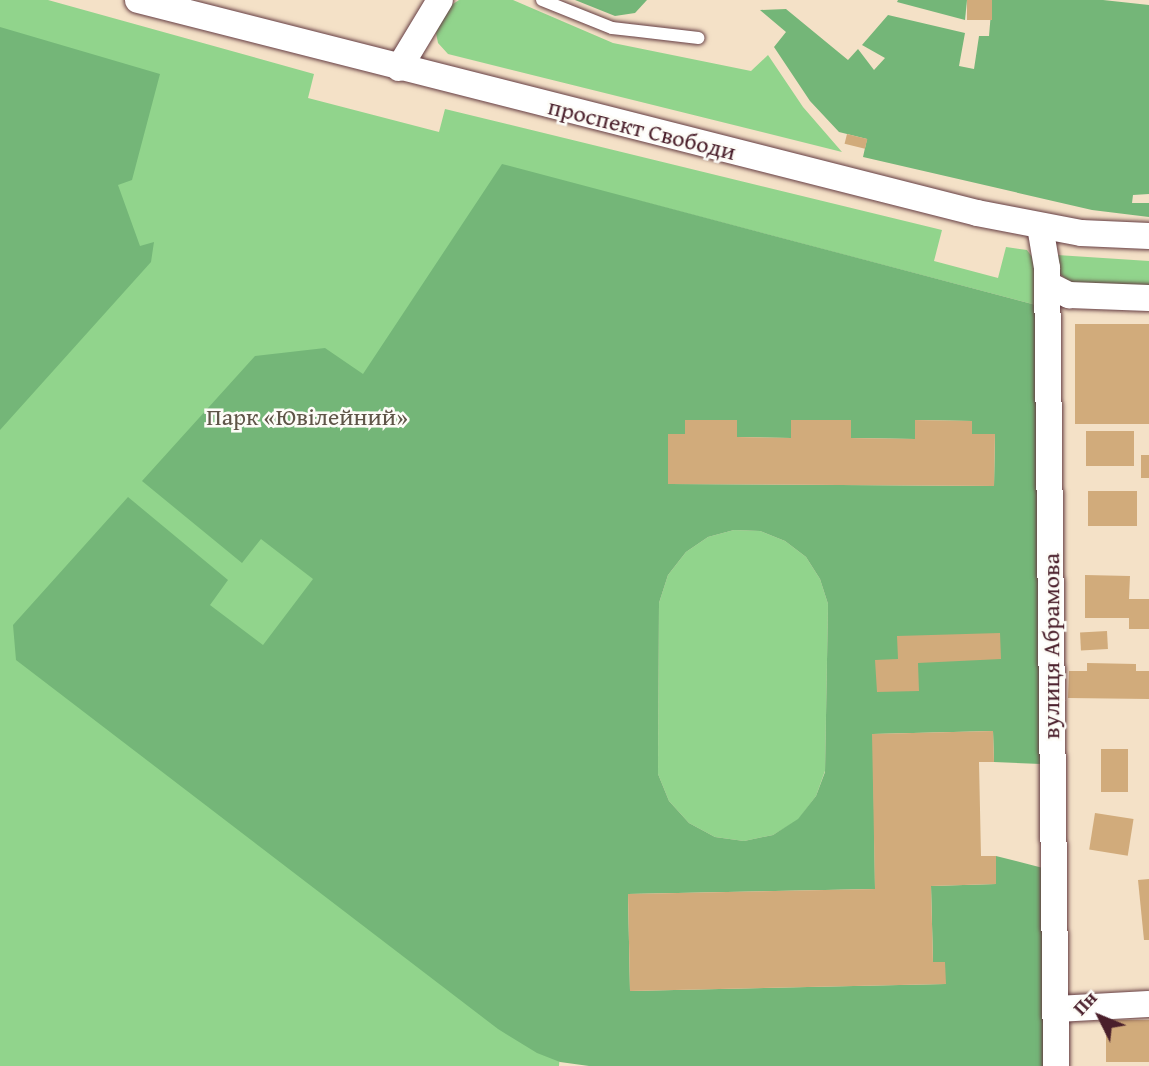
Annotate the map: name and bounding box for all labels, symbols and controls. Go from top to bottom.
street label: проспект Свободи [545,92,739,166]
park label: Парк «Ювілейний» [206,403,408,431]
street label: вулиця Абрамова [1037,553,1065,739]
north arrow [1065,982,1135,1052]
text: Пн [1066,984,1103,1021]

